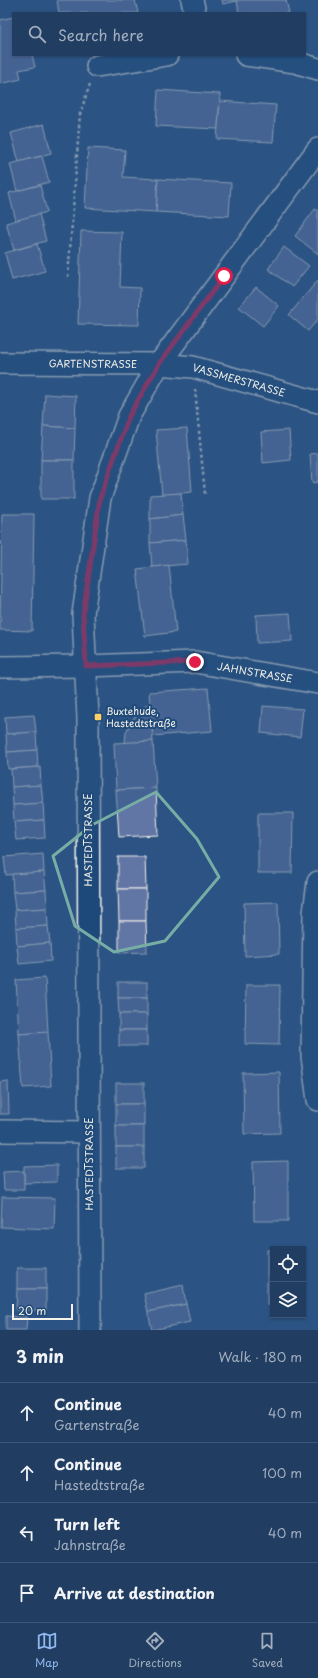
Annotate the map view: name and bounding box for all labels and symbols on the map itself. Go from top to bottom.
route start [215,267,233,285]
street label: GARTENSTRASSE [49,355,137,371]
street label: VASSMERSTRASSE [191,359,287,400]
route end [186,653,204,671]
street label: JAHNSTRASSE [216,658,294,686]
place label: Buxtehude, Hastedtstraße [106,703,176,730]
marker: Buxtehude, Hastedtstraße [93,712,103,722]
street label: HASTEDTSTRASSE [80,793,95,887]
street label: HASTEDTSTRASSE [81,1117,96,1211]
scale bar [12,1302,73,1321]

